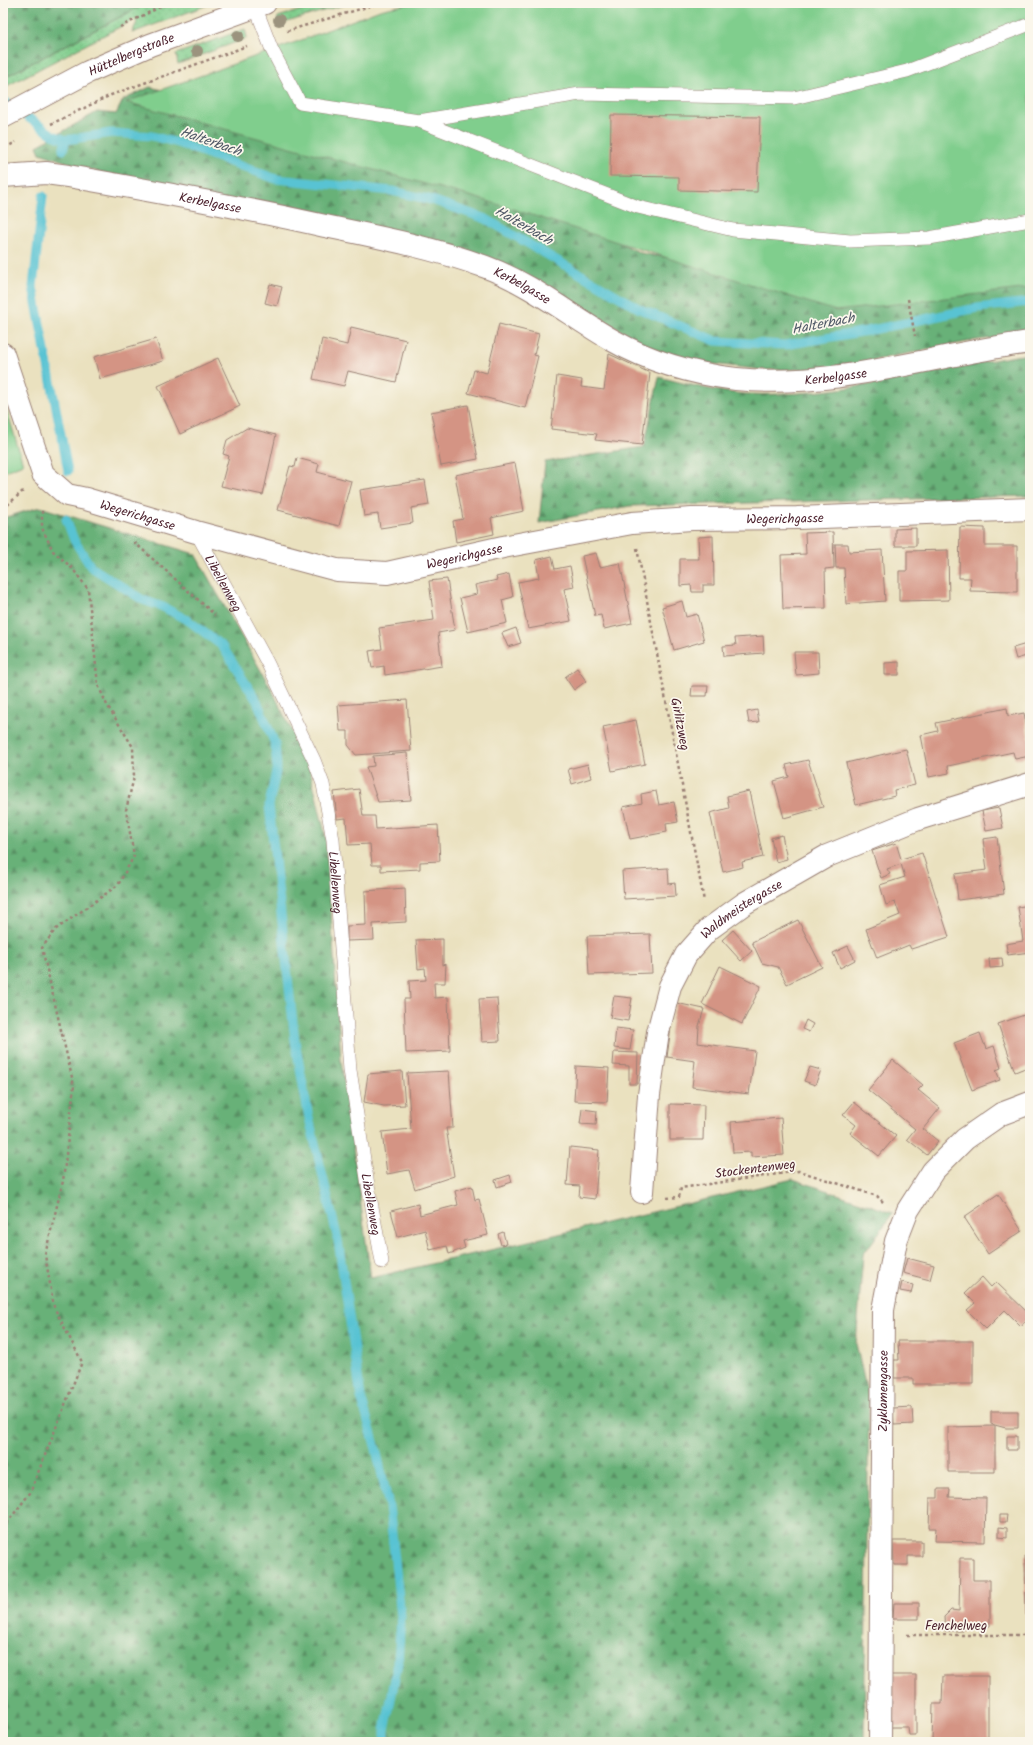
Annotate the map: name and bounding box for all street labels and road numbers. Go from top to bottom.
street label: Hüttelbergstraße [85,28,178,83]
street label: Kerbelgasse [177,187,243,220]
street label: Kerbelgasse [490,262,555,311]
street label: Kerbelgasse [804,363,869,392]
street label: Wegerichgasse [97,495,178,537]
street label: Wegerichgasse [746,508,824,530]
street label: Wegerichgasse [425,538,505,576]
street label: Libellenweg [198,551,247,616]
street label: Girlitzweg [664,696,695,752]
street label: Libellenweg [322,851,347,915]
street label: Waldmeistergasse [696,875,787,944]
street label: Stockentenweg [714,1154,797,1185]
street label: Libellenweg [354,1172,386,1237]
street label: Zyklamengasse [873,1350,895,1432]
street label: Fenchelweg [925,1616,987,1637]

